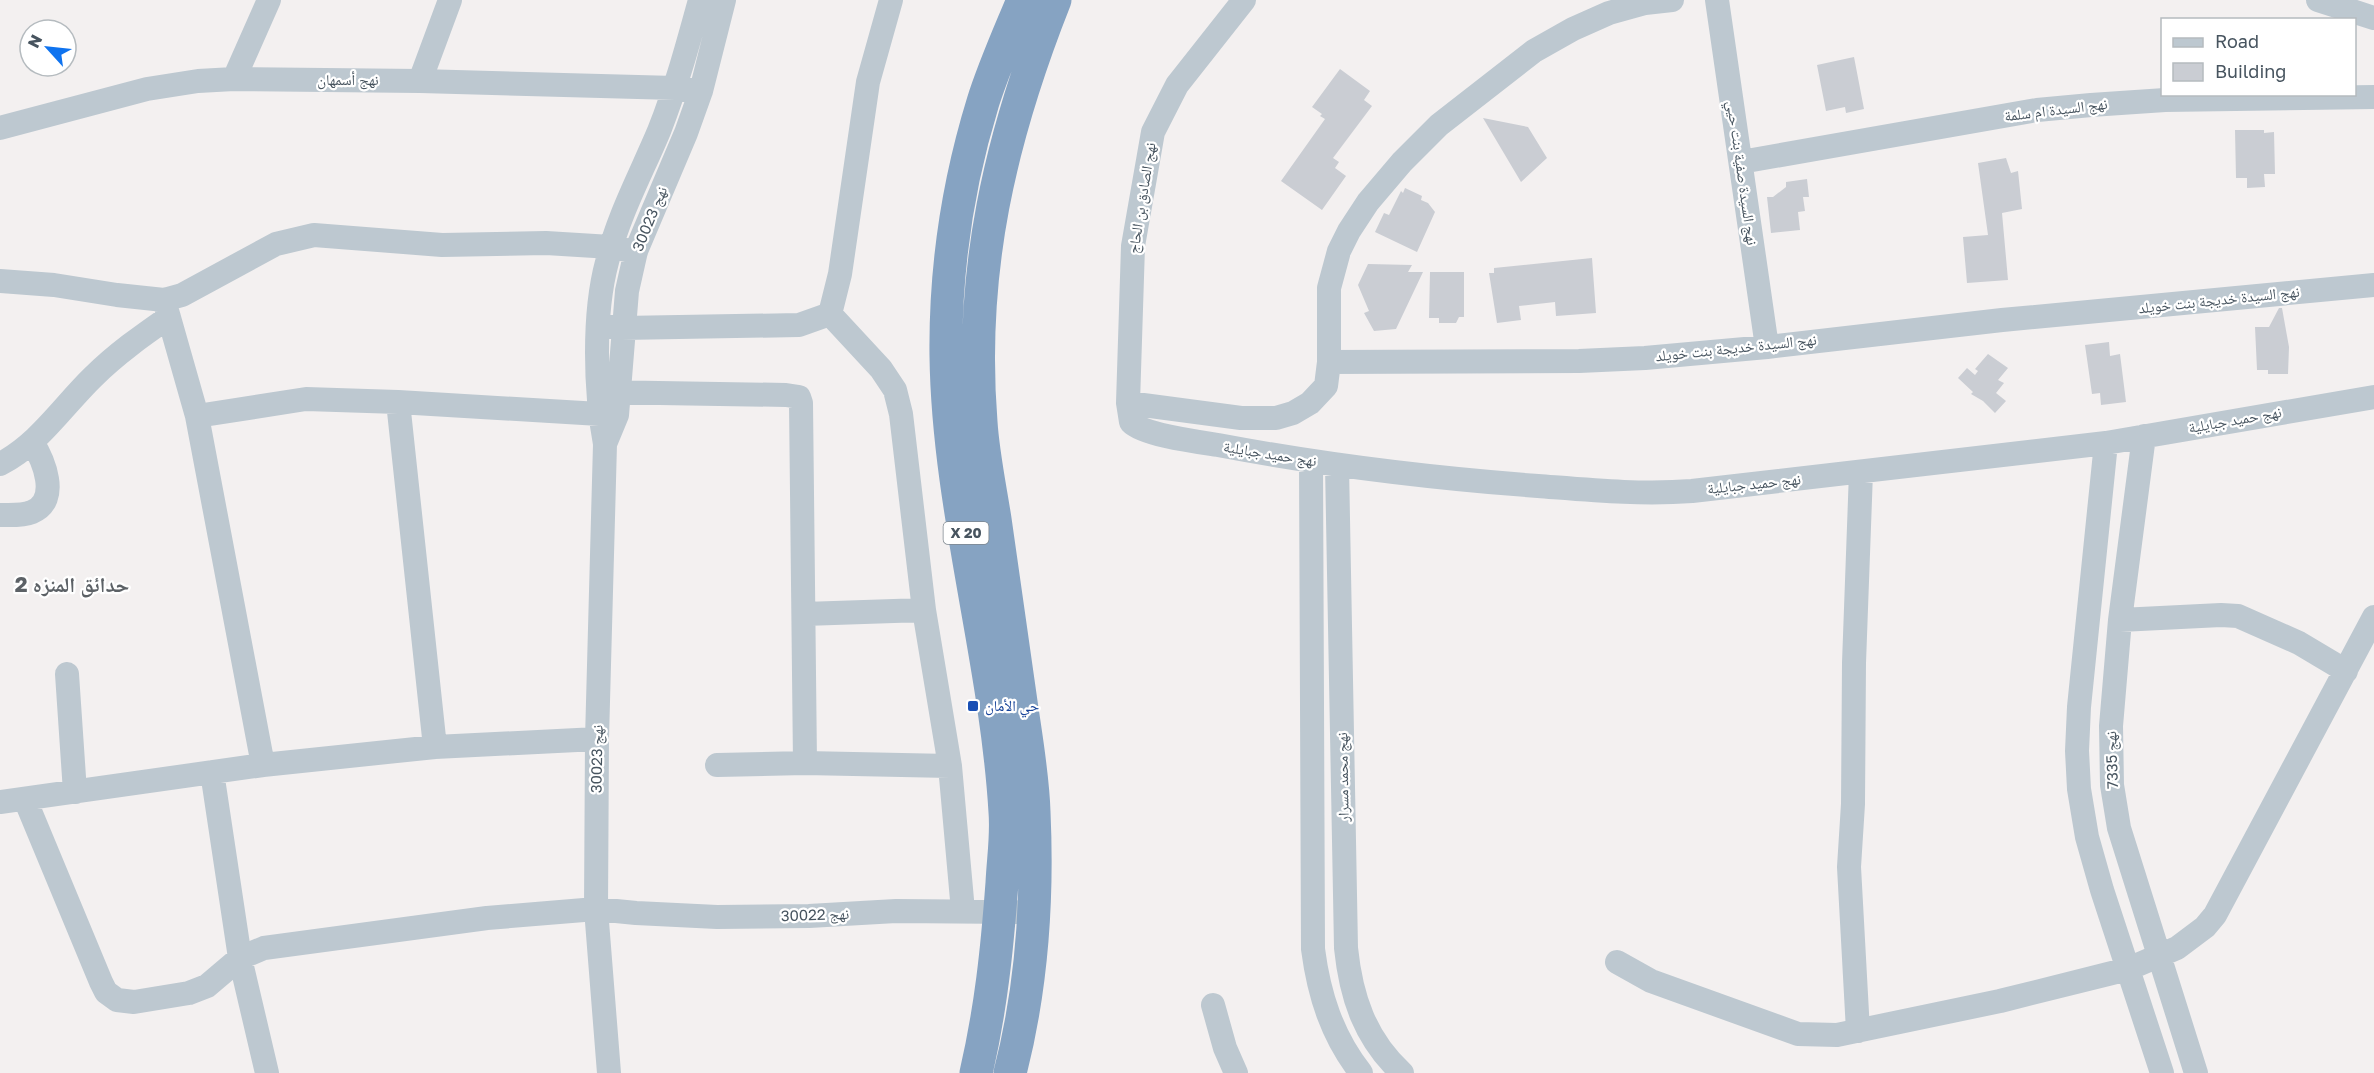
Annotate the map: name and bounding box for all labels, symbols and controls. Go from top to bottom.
north arrow [18,18,78,78]
legend [2161,18,2356,96]
text: Road [2215,30,2259,52]
text: N [23,31,46,51]
text: Building [2215,60,2286,82]
street label: نهج أسمهان [317,70,379,90]
street label: نهج السيدة ام سلمة [2003,94,2109,126]
street label: نهج السيدة صفية بنت حيي [1720,99,1762,247]
street label: نهج الصادق بن الحاج [1123,141,1161,255]
street label: نهج 30023 [628,184,672,254]
street label: نهج السيدة خديجة بنت خويلد [2137,282,2301,318]
street label: نهج السيدة خديجة بنت خويلد [1654,330,1818,366]
street label: نهج حميد جبايلية [2187,402,2283,438]
street label: نهج حميد جبايلية [1222,437,1318,471]
street label: نهج حميد جبايلية [1706,469,1802,499]
road number: X 20 [944,522,988,544]
district label: حدائق المنزه 2 [15,571,129,598]
place label: حي الأمان [985,696,1040,718]
marker: حي الأمان [966,699,980,713]
street label: نهج 30023 [586,725,608,793]
street label: نهج 7335 [2101,731,2123,789]
street label: نهج محمد مسرار [1332,732,1354,823]
street label: نهج 30022 [780,904,850,926]

